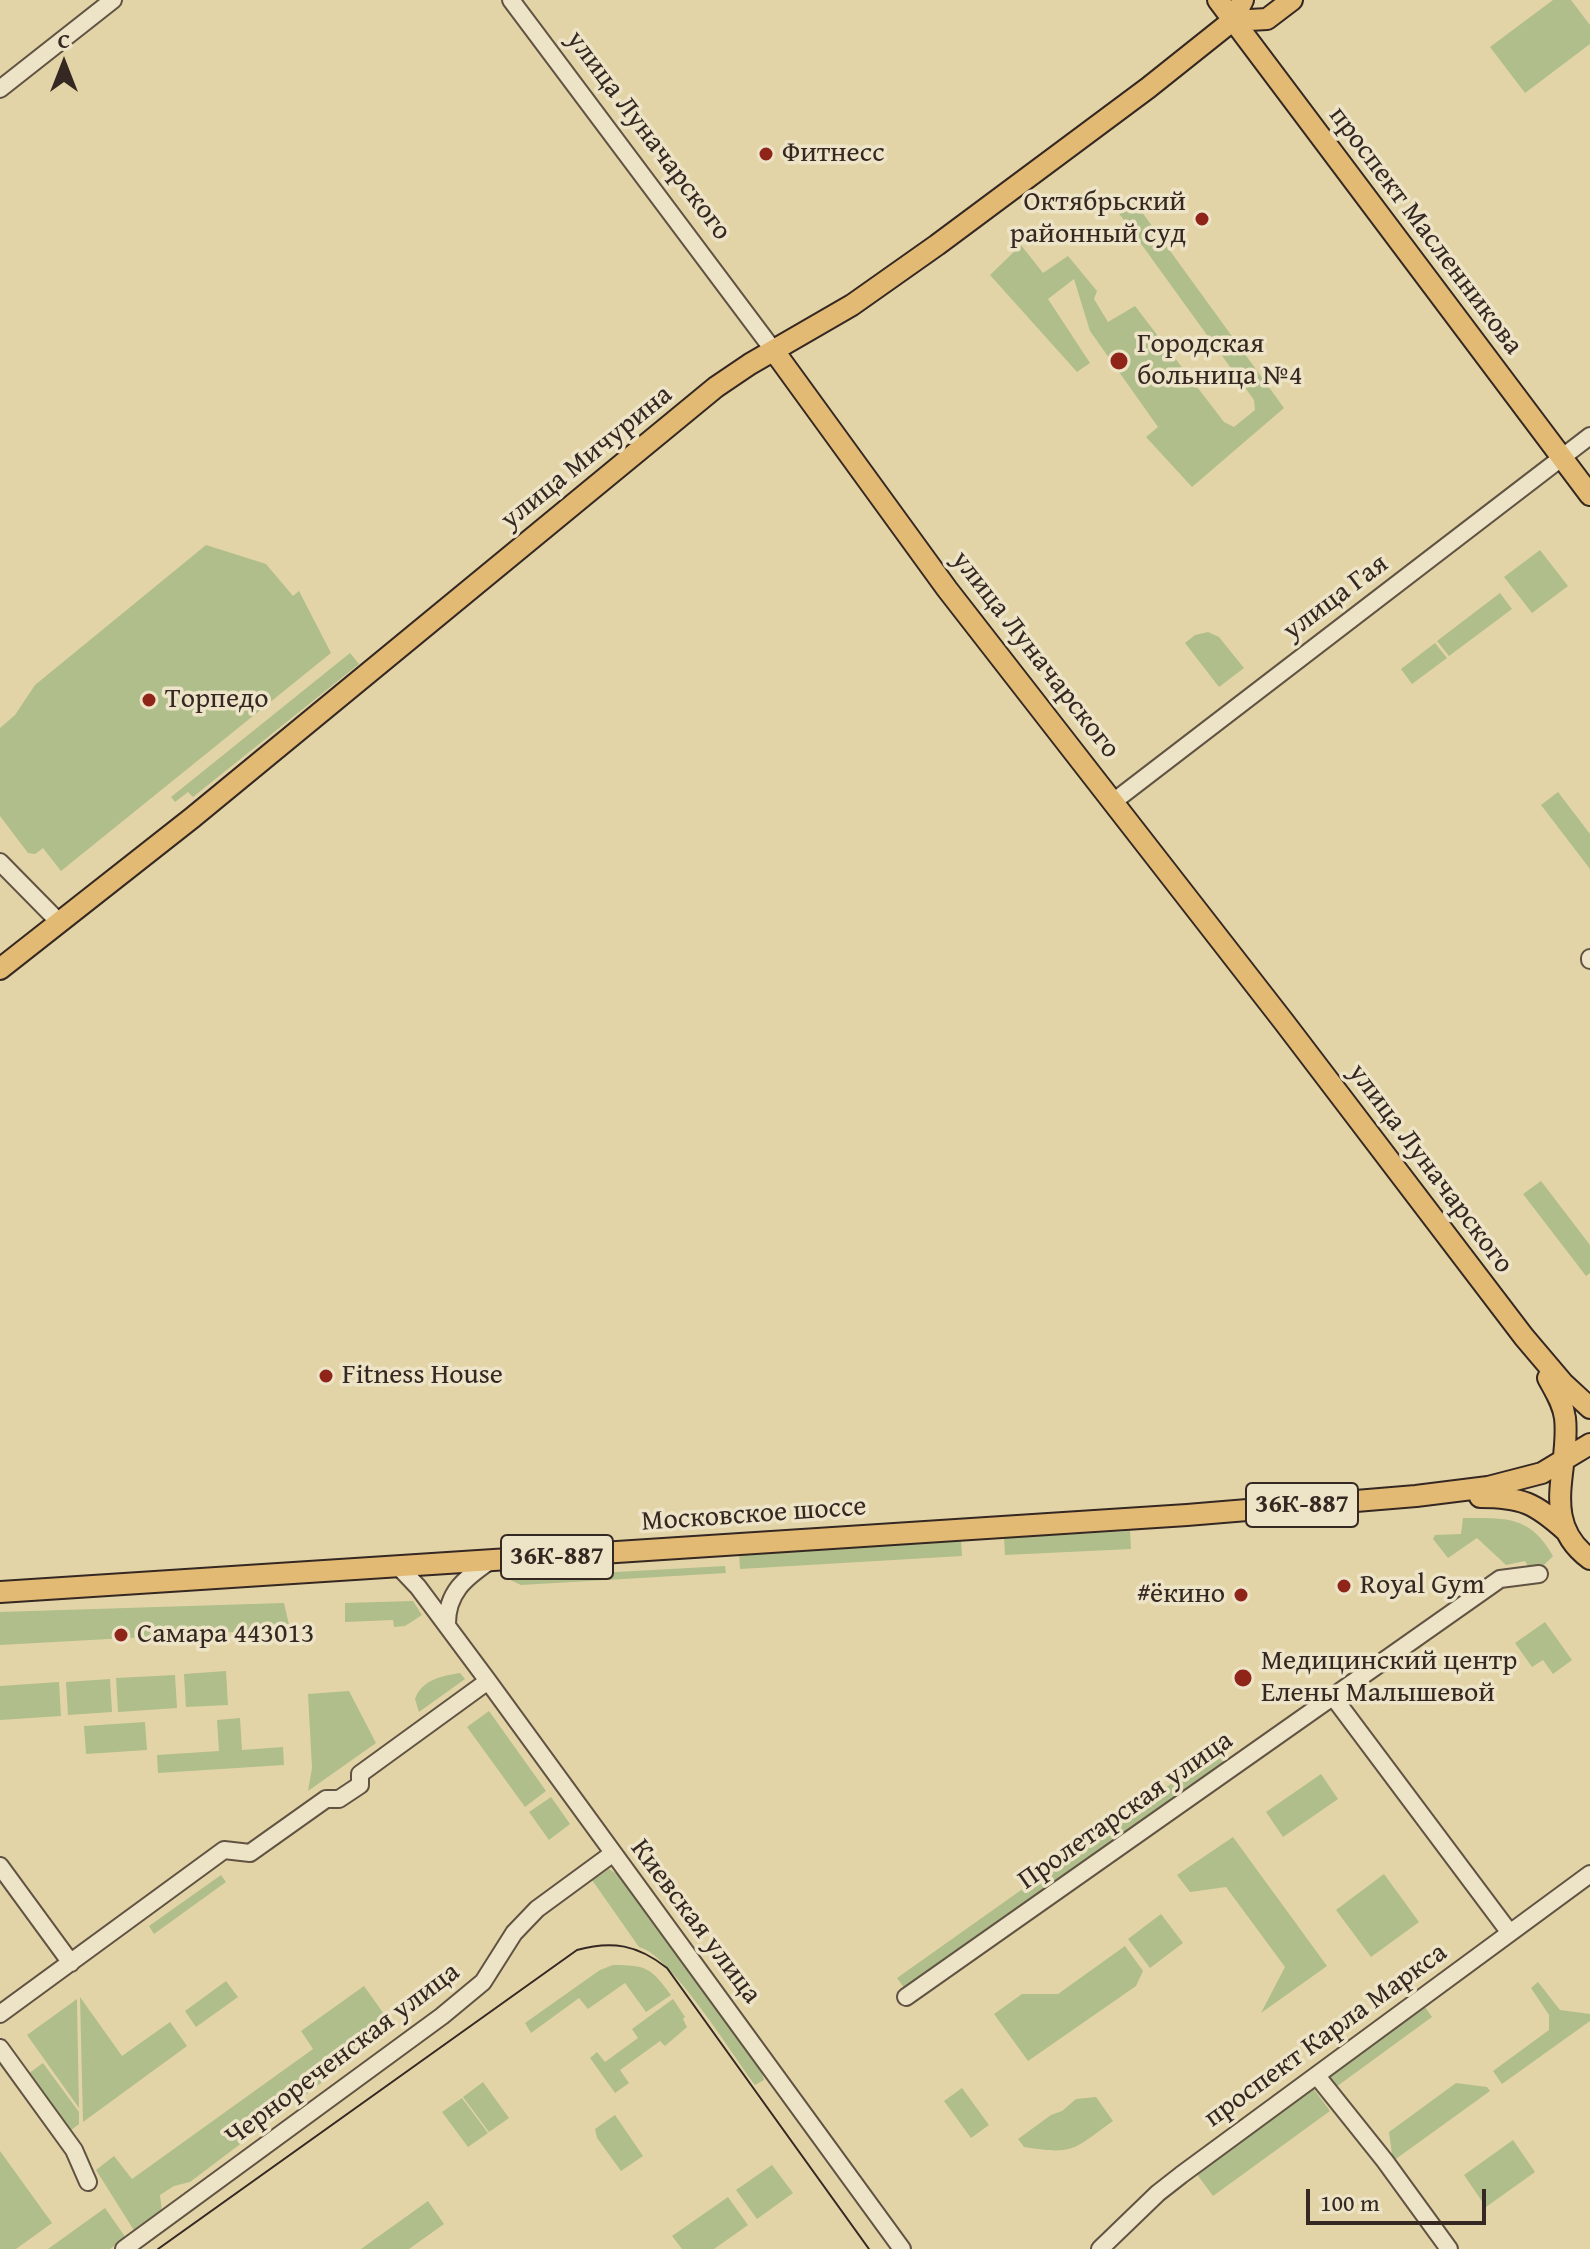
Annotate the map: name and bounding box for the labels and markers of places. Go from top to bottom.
place label: Фитнесс [782,137,885,171]
marker: Фитнесс [757,145,775,163]
place label: Октябрьский районный суд [1010,186,1186,252]
marker: Октябрьский районный суд [1193,210,1211,228]
place label: Городская больница №4 [1137,328,1302,394]
marker: Городская больница №4 [1108,350,1130,372]
place label: Торпедо [165,683,269,717]
marker: Торпедо [140,691,158,709]
place label: Fitness House [342,1359,503,1393]
marker: Fitness House [317,1367,335,1385]
place label: Royal Gym [1360,1569,1485,1603]
marker: Royal Gym [1335,1577,1353,1595]
place label: #ёкино [1137,1578,1225,1612]
marker: #ёкино [1232,1586,1250,1604]
place label: Самара 443013 [137,1618,314,1652]
marker: Самара 443013 [112,1626,130,1644]
place label: Медицинский центр Елены Малышевой [1261,1645,1517,1711]
marker: Медицинский центр Елены Малышевой [1232,1667,1254,1689]

